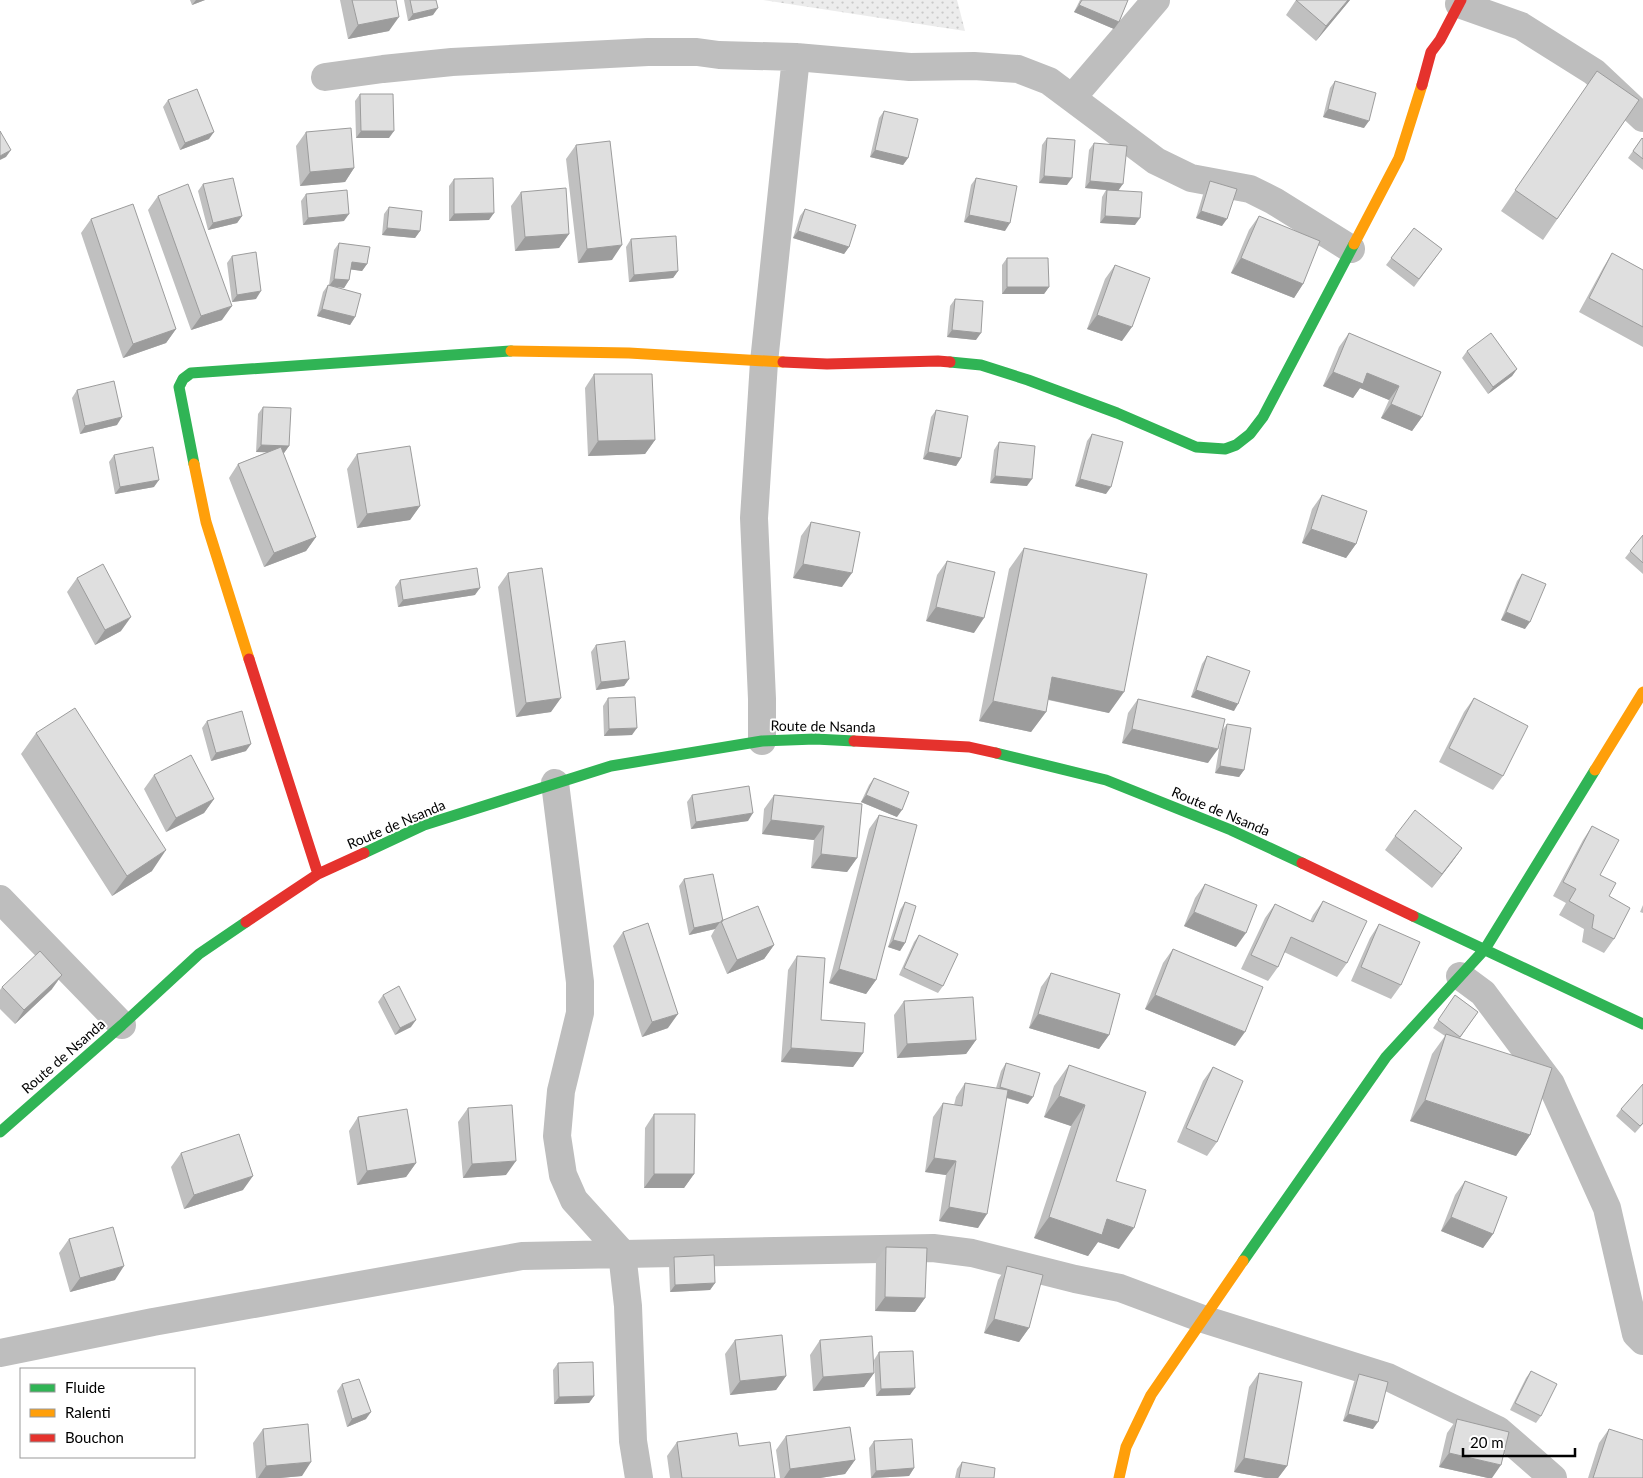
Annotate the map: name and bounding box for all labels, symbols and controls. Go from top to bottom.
street label: Route de Nsanda [770,717,876,735]
street label: Route de Nsanda [1169,783,1273,839]
street label: Route de Nsanda [344,796,448,852]
street label: Route de Nsanda [18,1015,108,1097]
legend [20,1368,195,1458]
text: Fluide [65,1378,105,1396]
text: Ralenti [65,1403,111,1421]
scale bar [1463,1426,1576,1458]
text: Bouchon [65,1428,124,1446]
text: 20 m [1470,1433,1504,1451]

